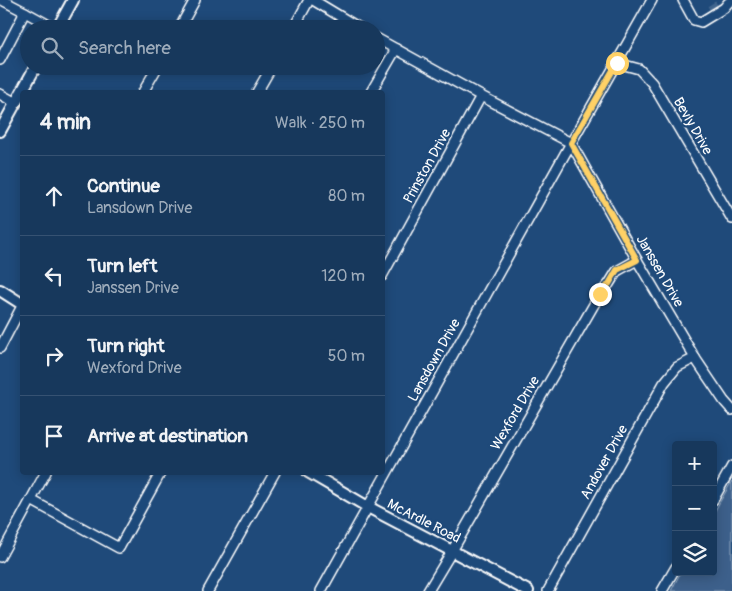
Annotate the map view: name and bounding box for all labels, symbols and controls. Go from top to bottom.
search box [20,20,385,75]
icon: search [38,34,66,62]
text: Search here [78,36,171,60]
route start [606,52,629,75]
street label: Bevly Drive [670,94,716,158]
text: 4 min [40,109,91,136]
text: Walk · 250 m [275,113,365,133]
street label: Prinston Drive [400,126,454,206]
text: Continue [87,174,160,198]
icon: ahead [40,182,68,210]
text: 80 m [328,186,365,206]
text: Lansdown Drive [87,198,192,218]
street label: Janssen Drive [633,232,688,310]
text: Turn left [87,254,157,278]
icon: left [40,262,68,290]
text: 120 m [321,266,365,286]
text: Janssen Drive [87,278,179,298]
route end [589,283,612,306]
street label: Lansdown Drive [404,316,464,404]
text: Turn right [87,334,165,358]
icon: right [40,342,68,370]
text: 50 m [328,346,365,366]
text: Wexford Drive [87,358,182,378]
street label: Wexford Drive [487,373,543,453]
icon: arrive [40,422,68,450]
street label: Andover Drive [577,422,631,502]
text: Arrive at destination [87,424,248,448]
map controls [672,441,717,576]
button: + [672,441,717,486]
button: − [672,486,717,531]
street label: McArdle Road [384,495,464,547]
button: layers [672,531,717,576]

